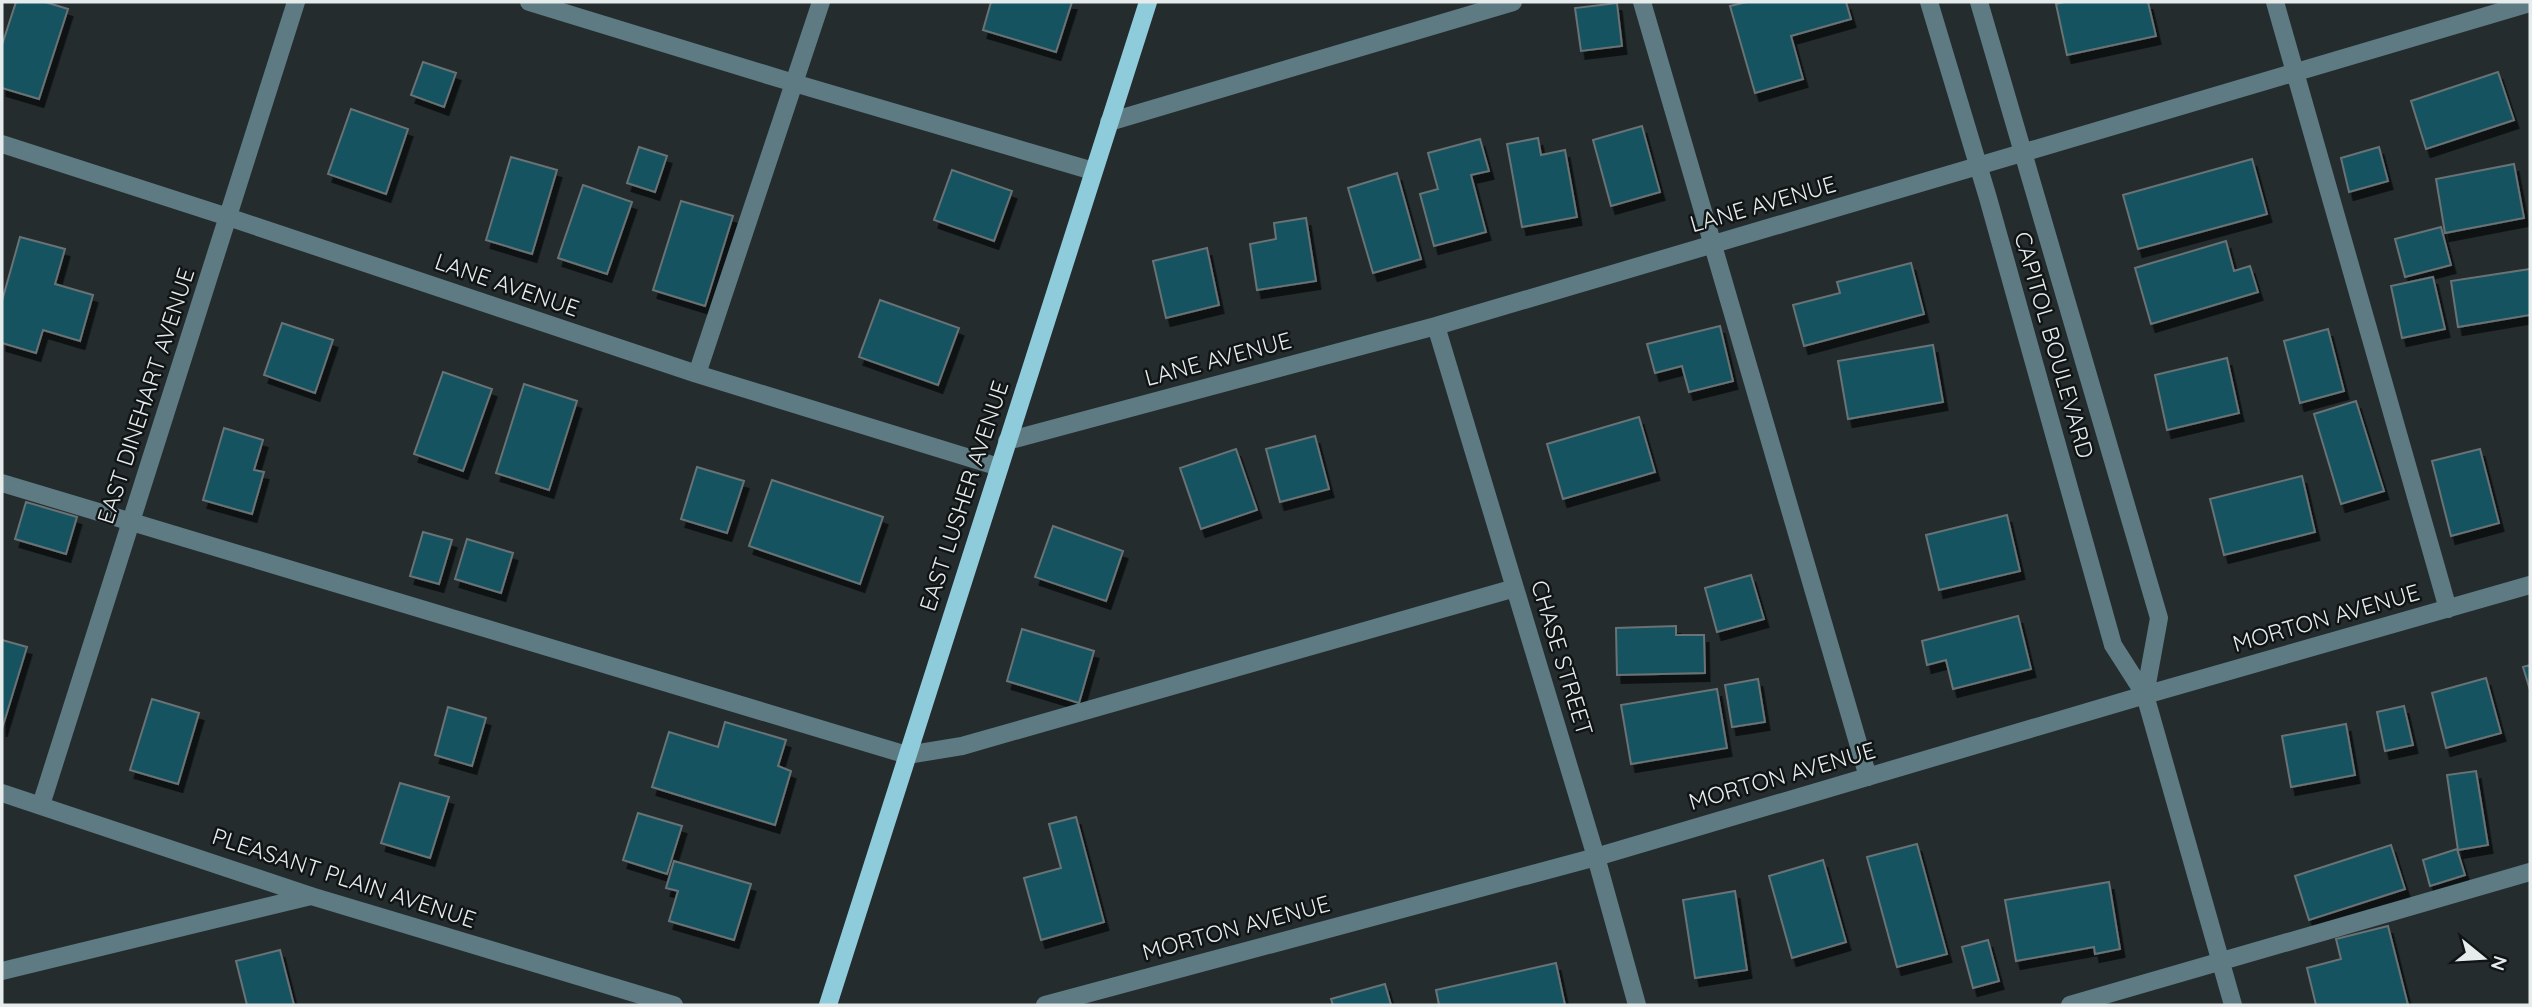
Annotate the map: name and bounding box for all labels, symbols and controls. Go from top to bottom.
street label: LANE AVENUE [1687,169,1839,238]
street label: CAPITOL BOULEVARD [2008,228,2101,462]
street label: LANE AVENUE [431,246,583,323]
street label: EAST DINEHART AVENUE [90,264,201,527]
street label: LANE AVENUE [1141,325,1294,392]
street label: EAST LUSHER AVENUE [913,377,1014,615]
street label: CHASE STREET [1525,577,1600,739]
street label: MORTON AVENUE [2229,577,2423,658]
street label: MORTON AVENUE [1685,735,1879,816]
street label: PLEASANT PLAIN AVENUE [209,821,480,934]
street label: MORTON AVENUE [1139,889,1333,967]
north arrow [2448,923,2518,993]
text: N [2486,953,2513,974]

